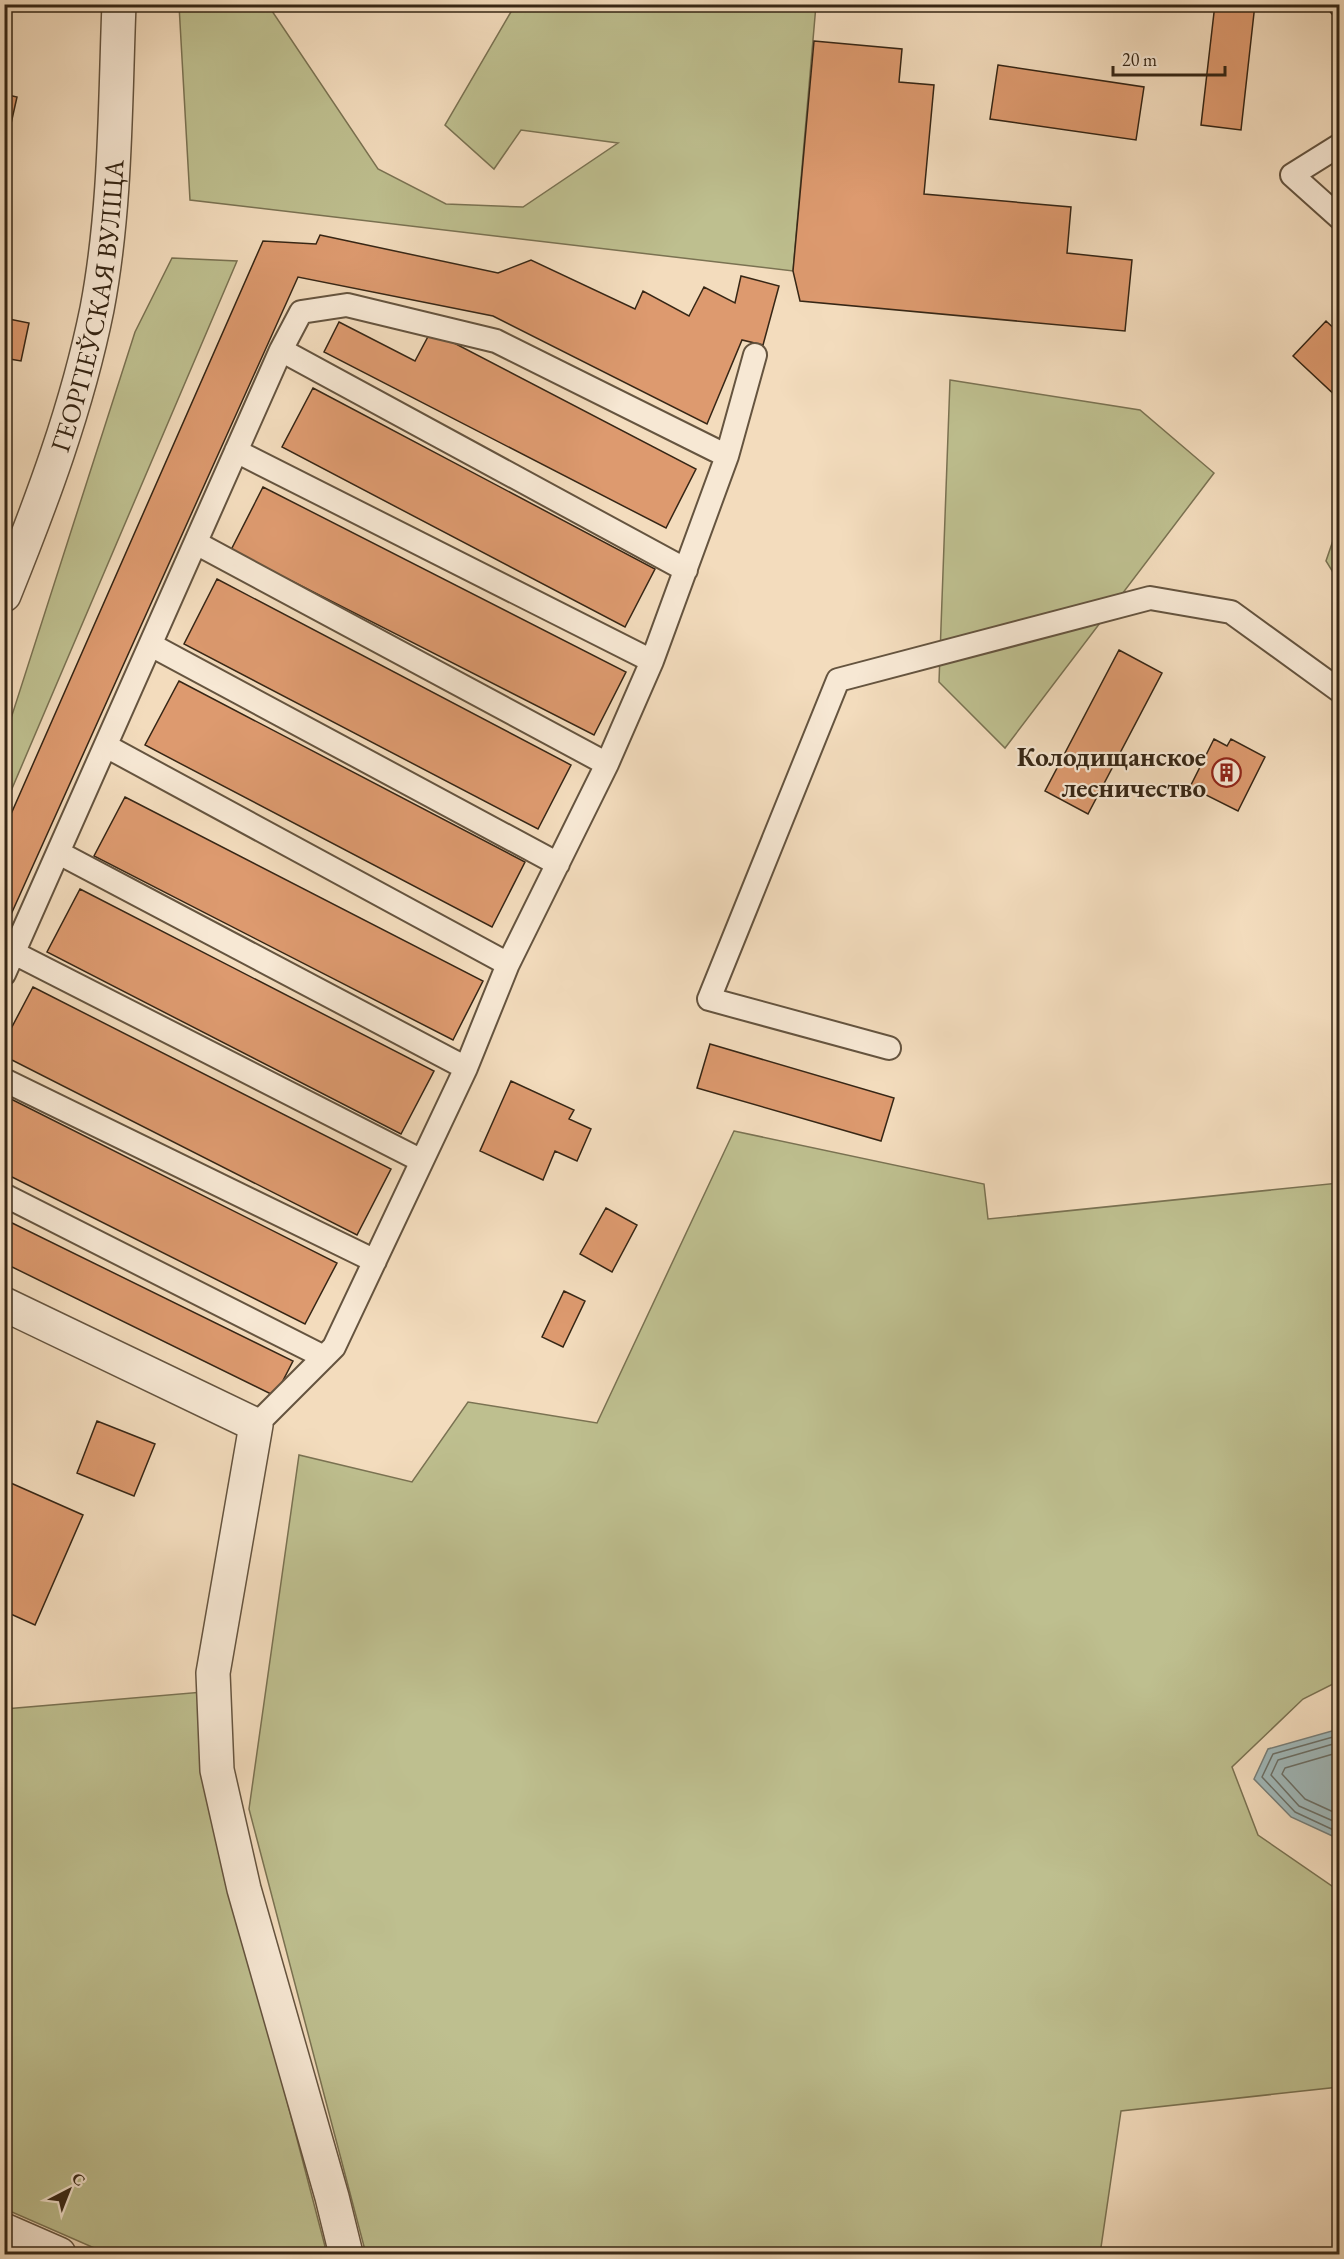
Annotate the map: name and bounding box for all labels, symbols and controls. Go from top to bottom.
scale bar [1113,39,1226,77]
text: 20 m [1122,48,1157,71]
street label: ГЕОРГІЕЎСКАЯ ВУЛІЦА [42,158,131,456]
place label: Колодищанское лесничество [1017,739,1206,805]
building icon: Колодищанское лесничество [1211,756,1243,788]
north arrow [39,2160,99,2220]
text: С [67,2168,90,2191]

